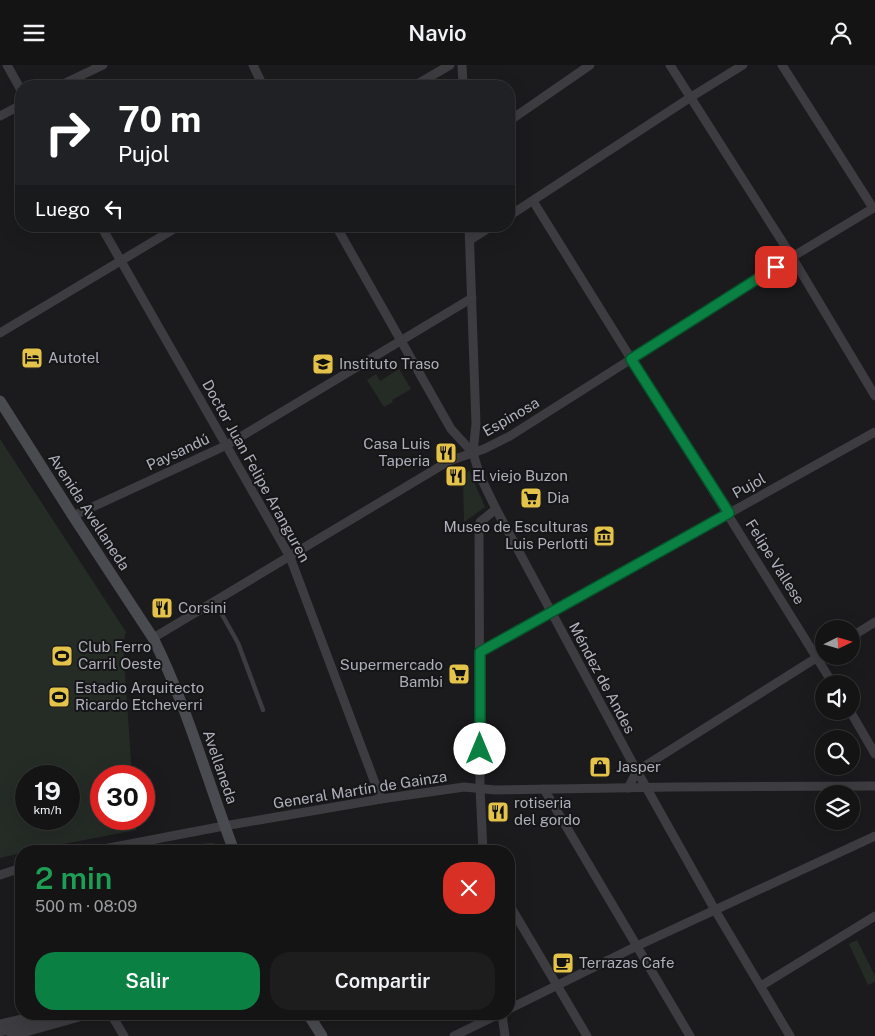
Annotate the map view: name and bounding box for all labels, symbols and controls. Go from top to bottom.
icon: menu [20,19,48,47]
icon: person [827,19,855,47]
text: Navio [408,20,467,46]
text: 70 m [118,99,201,140]
icon: right [35,100,100,165]
text: Pujol [118,141,170,167]
icon: left [100,195,128,223]
text: Luego [35,198,90,220]
pin [755,246,797,288]
icon: arrive [762,253,790,281]
hotel icon: Autotel [20,346,44,370]
place label: Autotel [48,349,100,366]
school or university icon: Instituto Traso [311,352,335,376]
place label: Instituto Traso [339,355,439,372]
street label: Doctor Juan Felipe Aranguren [199,377,314,565]
street label: Espinosa [479,394,542,440]
street label: Paysandú [144,430,212,474]
place label: Casa Luis Taperia [363,435,430,469]
restaurant icon: Casa Luis Taperia [434,441,458,465]
street label: Avenida Avellaneda [45,450,134,573]
restaurant icon: El viejo Buzon [444,464,468,488]
place label: El viejo Buzon [472,467,568,484]
street label: Pujol [729,470,768,502]
supermarket icon: Dia [519,486,543,510]
place label: Dia [547,489,569,506]
street label: Felipe Vallese [743,516,808,607]
place label: Museo de Esculturas Luis Perlotti [443,518,588,552]
museum icon: Museo de Esculturas Luis Perlotti [592,524,616,548]
restaurant icon: Corsini [150,596,174,620]
place label: Corsini [178,599,226,616]
street label: Méndez de Andes [566,619,639,736]
north arrow [815,620,860,665]
map controls [815,620,860,830]
place label: Club Ferro Carril Oeste [78,638,161,672]
sports icon: Club Ferro Carril Oeste [50,644,74,668]
place label: Supermercado Bambi [340,656,443,690]
supermarket icon: Supermercado Bambi [447,662,471,686]
button: sound [815,675,860,720]
place label: Estadio Arquitecto Ricardo Etcheverri [75,679,204,713]
sports icon: Estadio Arquitecto Ricardo Etcheverri [47,685,71,709]
position arrow [453,722,505,774]
street label: Avellaneda [200,728,241,806]
button: search [815,730,860,775]
shop icon: Jasper [588,755,612,779]
place label: Jasper [616,758,661,775]
speed limit sign: 30 [90,765,155,830]
street label: General Martín de Gainza [272,767,448,812]
text: 19 [34,776,61,806]
button: layers [815,785,860,830]
place label: rotiseria del gordo [514,794,580,828]
restaurant icon: rotiseria del gordo [486,800,510,824]
text: km/h [33,803,62,817]
text: 2 min [35,860,112,896]
button: close [443,862,495,914]
text: 500 m · 08:09 [35,897,137,916]
cafe icon: Terrazas Cafe [551,951,575,975]
button: Salir [35,952,260,1010]
button: Compartir [270,952,495,1010]
place label: Terrazas Cafe [579,954,674,971]

